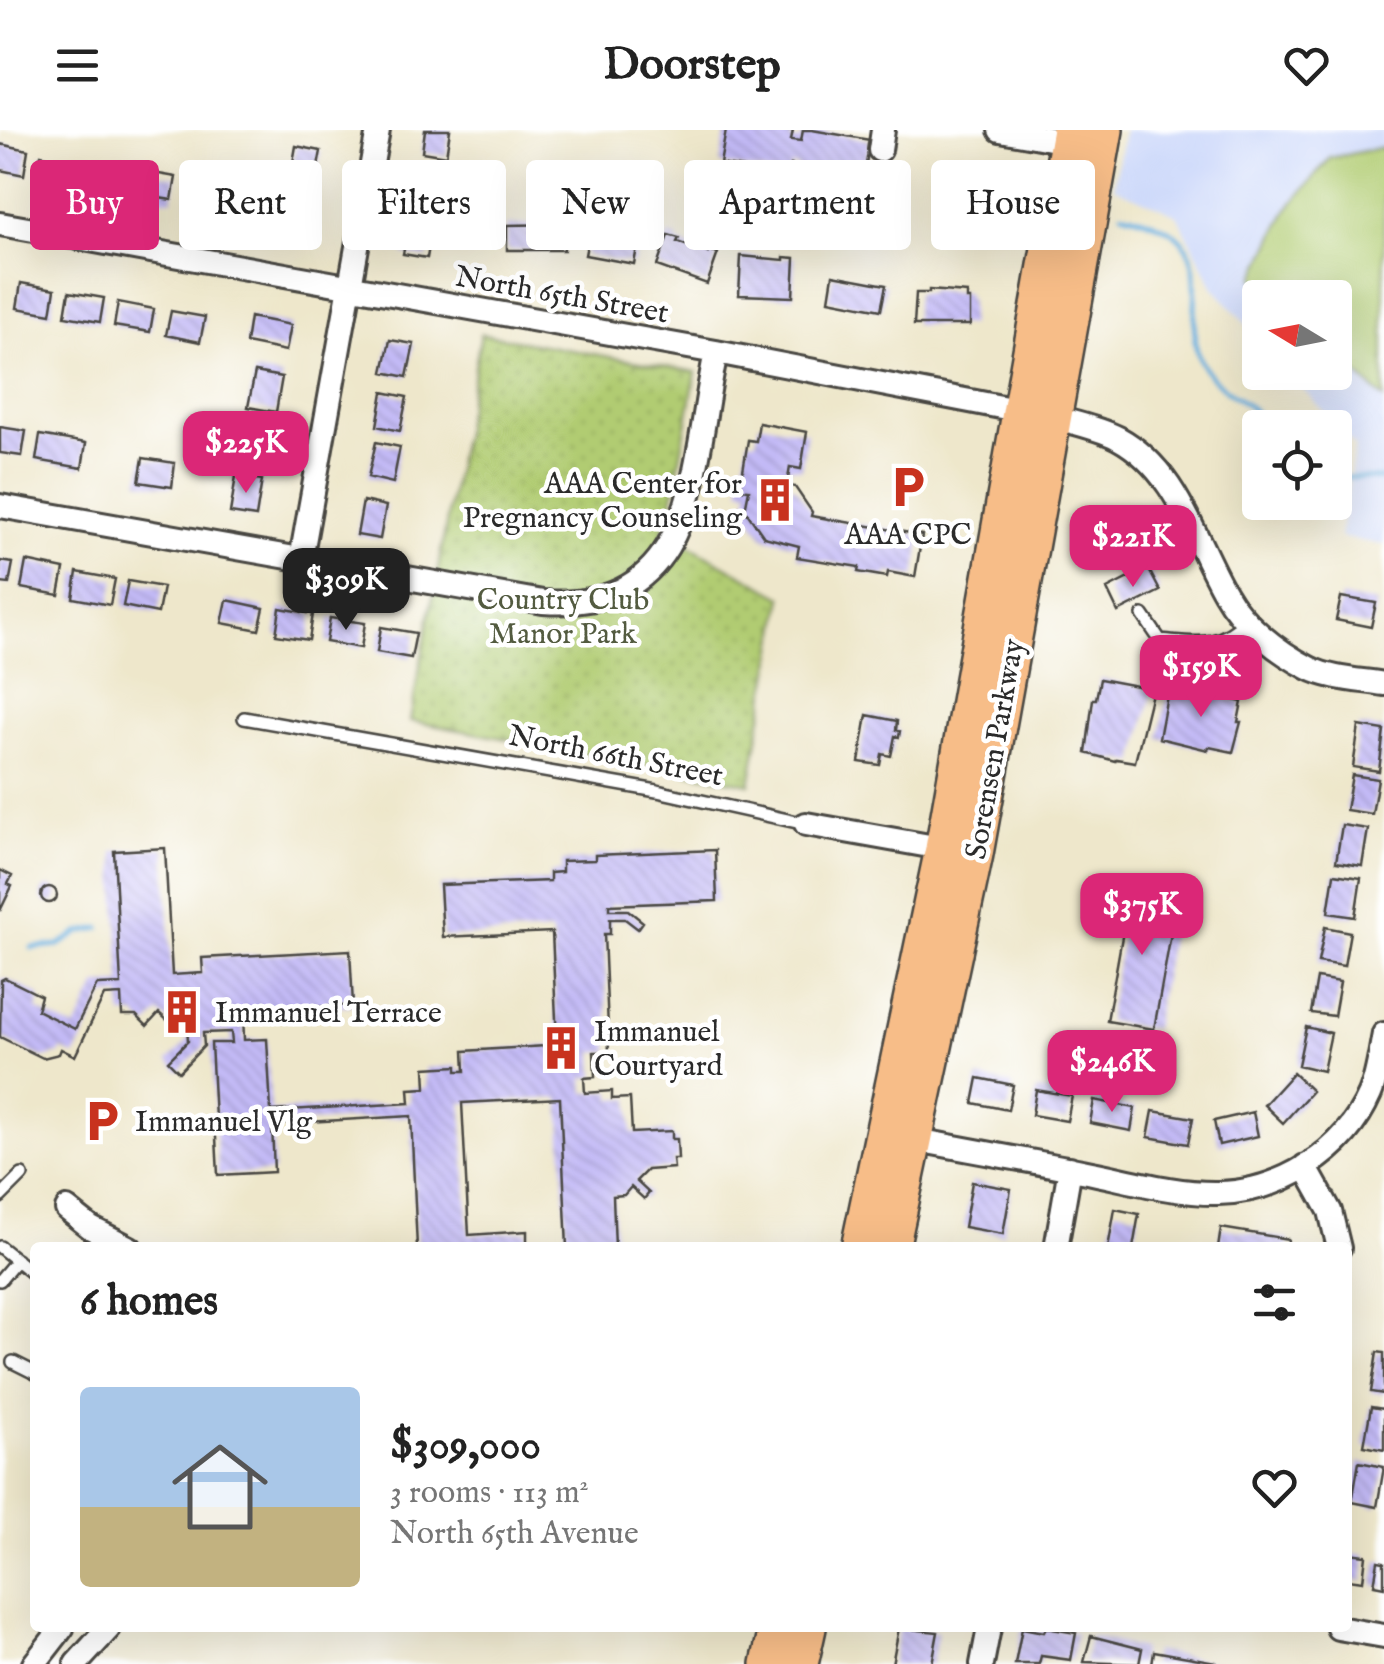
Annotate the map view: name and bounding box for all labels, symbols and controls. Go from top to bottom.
text: Doorstep [603,37,781,94]
icon: menu [50,38,105,93]
icon: heart [1279,38,1334,93]
chip: Buy [30,160,159,250]
chip: Rent [179,160,322,250]
chip: Filters [342,160,506,250]
chip: New [526,160,664,250]
chip: Apartment [684,160,911,250]
chip: House [931,160,1095,250]
street label: North 65th Street [452,259,671,333]
north arrow [1242,280,1352,390]
map controls [1242,280,1352,520]
button: locate [1242,410,1352,520]
pin: $225K [176,411,316,496]
text: $225K [205,423,287,464]
parking icon: AAA CPC [884,463,932,511]
place label: AAA Center for Pregnancy Counseling [463,466,743,538]
building icon: AAA Center for Pregnancy Counseling [751,476,799,524]
pin: $221K [1063,505,1203,590]
place label: AAA CPC [843,517,972,555]
text: $221K [1092,517,1174,558]
pin: $309K [276,548,416,633]
text: $309K [305,560,387,601]
park label: Country Club Manor Park [477,582,649,654]
pin: $159K [1131,635,1271,720]
street label: Sorensen Parkway [958,636,1034,862]
text: $159K [1162,647,1240,688]
street label: North 66th Street [505,718,726,796]
pin: $375K [1072,873,1212,958]
text: $375K [1102,885,1182,926]
building icon: Immanuel Terrace [158,988,206,1036]
place label: Immanuel Terrace [215,995,442,1033]
place label: Immanuel Courtyard [594,1014,724,1086]
building icon: Immanuel Courtyard [537,1024,585,1072]
pin: $246K [1042,1030,1182,1115]
text: $246K [1069,1042,1155,1083]
parking icon: Immanuel Vlg [78,1097,126,1145]
place label: Immanuel Vlg [135,1104,313,1142]
icon: filters [1247,1275,1302,1330]
text: 6 homes [80,1276,218,1329]
text: $309,000 [390,1420,541,1473]
icon: home [160,1427,280,1547]
icon: heart [1247,1460,1302,1515]
text: 3 rooms · 113 m² [390,1473,589,1514]
text: North 65th Avenue [390,1514,639,1555]

